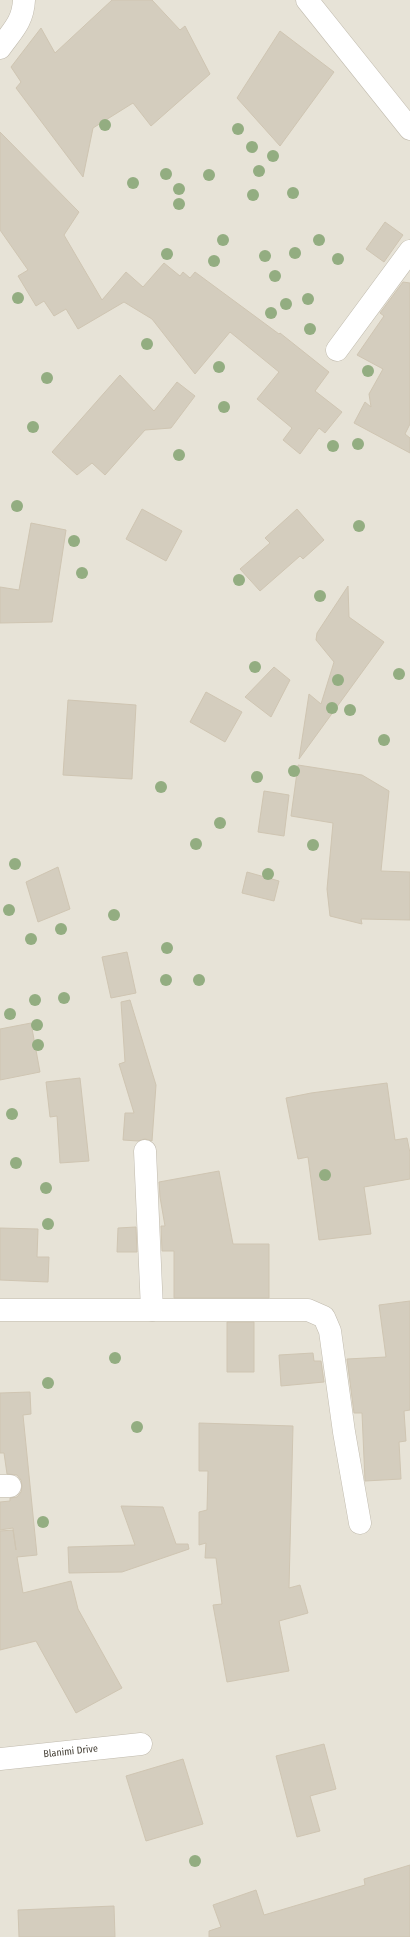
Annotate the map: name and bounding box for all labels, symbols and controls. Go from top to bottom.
street label: Blanimi Drive [43,1743,98,1760]

